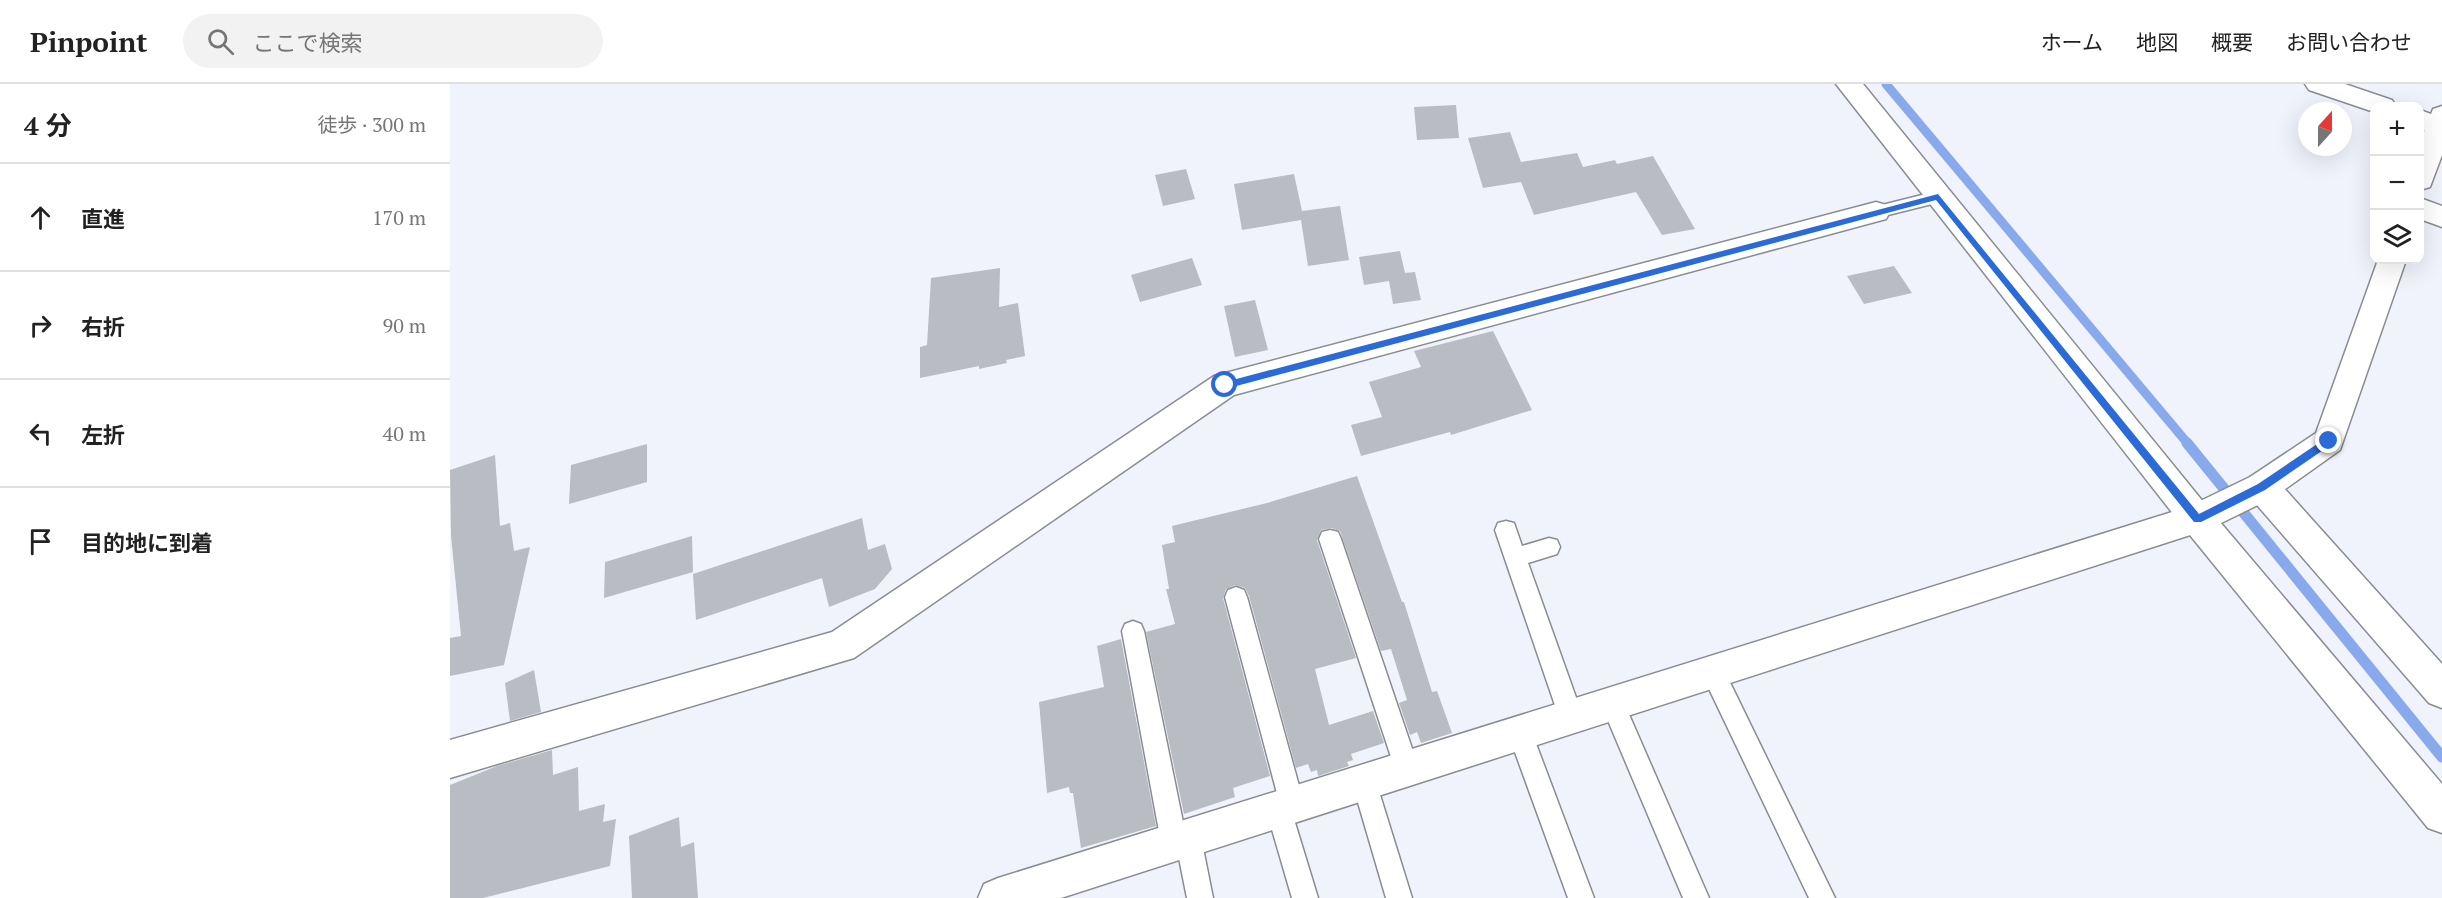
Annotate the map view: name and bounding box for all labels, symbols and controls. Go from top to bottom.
search box [183,14,603,68]
text: Pinpoint [30,23,147,60]
icon: search [204,25,237,58]
text: ここで検索 [252,28,362,57]
text: ホーム [2041,28,2103,56]
text: 地図 [2136,28,2178,56]
text: 概要 [2211,28,2253,56]
text: お問い合わせ [2286,28,2412,56]
north arrow [2298,102,2352,156]
map controls [2370,102,2424,264]
button: + [2370,102,2424,156]
text: 4 分 [24,108,72,142]
text: 徒歩 · 300 m [317,111,426,138]
button: − [2370,156,2424,210]
icon: ahead [24,201,57,234]
text: 直進 [81,204,125,233]
text: 170 m [372,204,426,231]
button: layers [2370,210,2424,264]
icon: right [24,309,57,342]
text: 右折 [81,312,125,341]
text: 90 m [383,312,426,339]
route start [1211,371,1237,397]
icon: left [24,417,57,450]
text: 左折 [81,420,125,449]
text: 40 m [383,420,426,447]
route end [2315,427,2341,453]
icon: arrive [24,525,57,558]
text: 目的地に到着 [81,528,213,557]

